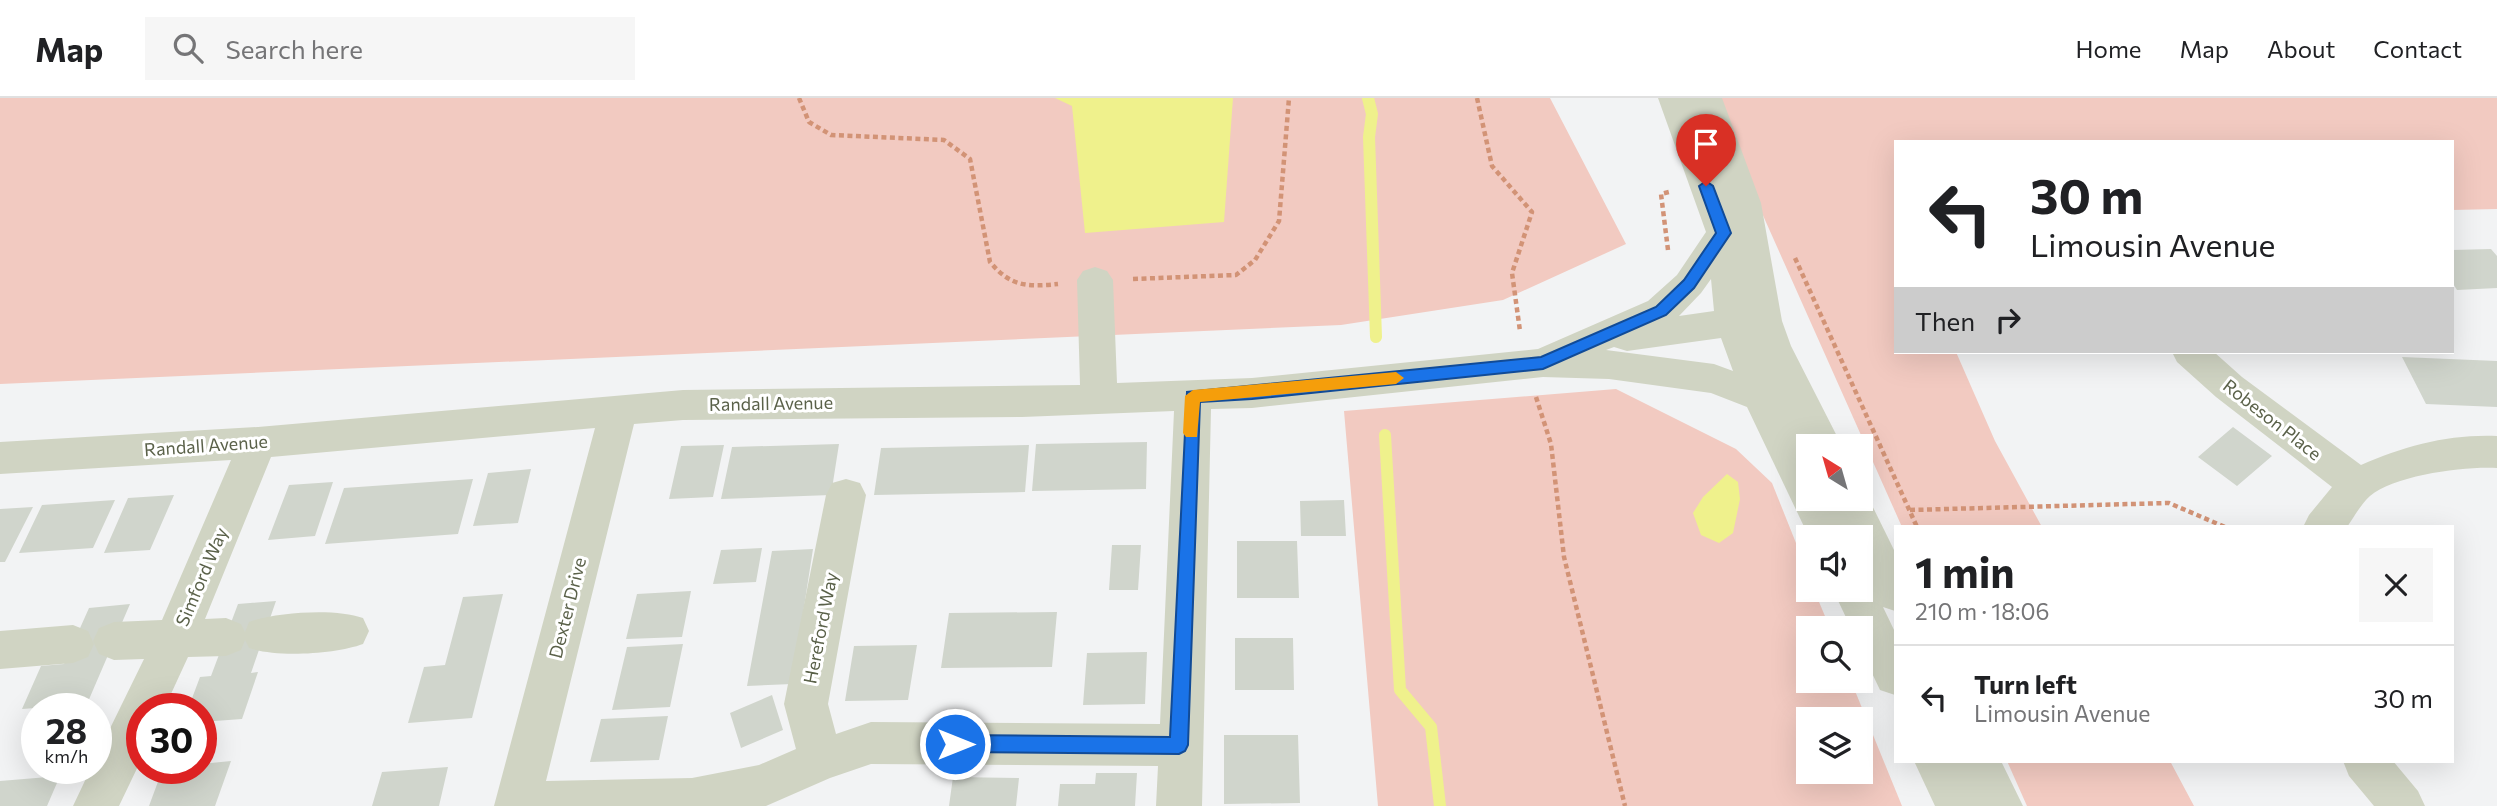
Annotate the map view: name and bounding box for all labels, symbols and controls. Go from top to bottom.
search box [145,17,635,80]
text: Map [35,28,103,69]
icon: search [169,29,207,67]
text: Search here [225,33,363,64]
text: Home [2076,34,2142,63]
text: Map [2180,34,2229,63]
text: About [2267,34,2335,63]
text: Contact [2373,34,2462,63]
pin [1676,114,1736,186]
icon: arrive [1687,125,1725,163]
text: 30 m [2030,164,2143,224]
icon: left [1915,168,2006,259]
text: Limousin Avenue [2030,224,2275,264]
icon: right [1989,301,2027,339]
text: Then [1915,305,1975,336]
street label: Robeson Place [2219,374,2326,464]
street label: Randall Avenue [709,391,833,415]
street label: Randall Avenue [143,430,269,460]
north arrow [1796,434,1872,511]
map controls [1796,434,1873,784]
street label: Simford Way [170,524,232,629]
button: sound [1796,525,1873,602]
text: 1 min [1915,545,2015,597]
button: close [2359,548,2433,622]
street label: Dexter Drive [544,555,590,660]
street label: Hereford Way [798,570,842,686]
text: 210 m · 18:06 [1915,597,2050,625]
button: search [1796,616,1873,693]
text: Turn left [1974,668,2077,699]
icon: left [1915,679,1953,717]
text: 30 m [2374,682,2433,713]
speed limit sign: 30 [126,693,217,784]
text: Limousin Avenue [1974,699,2150,727]
position arrow [918,707,992,781]
button: layers [1796,707,1873,784]
text: 28 [46,708,87,751]
text: km/h [45,745,88,767]

